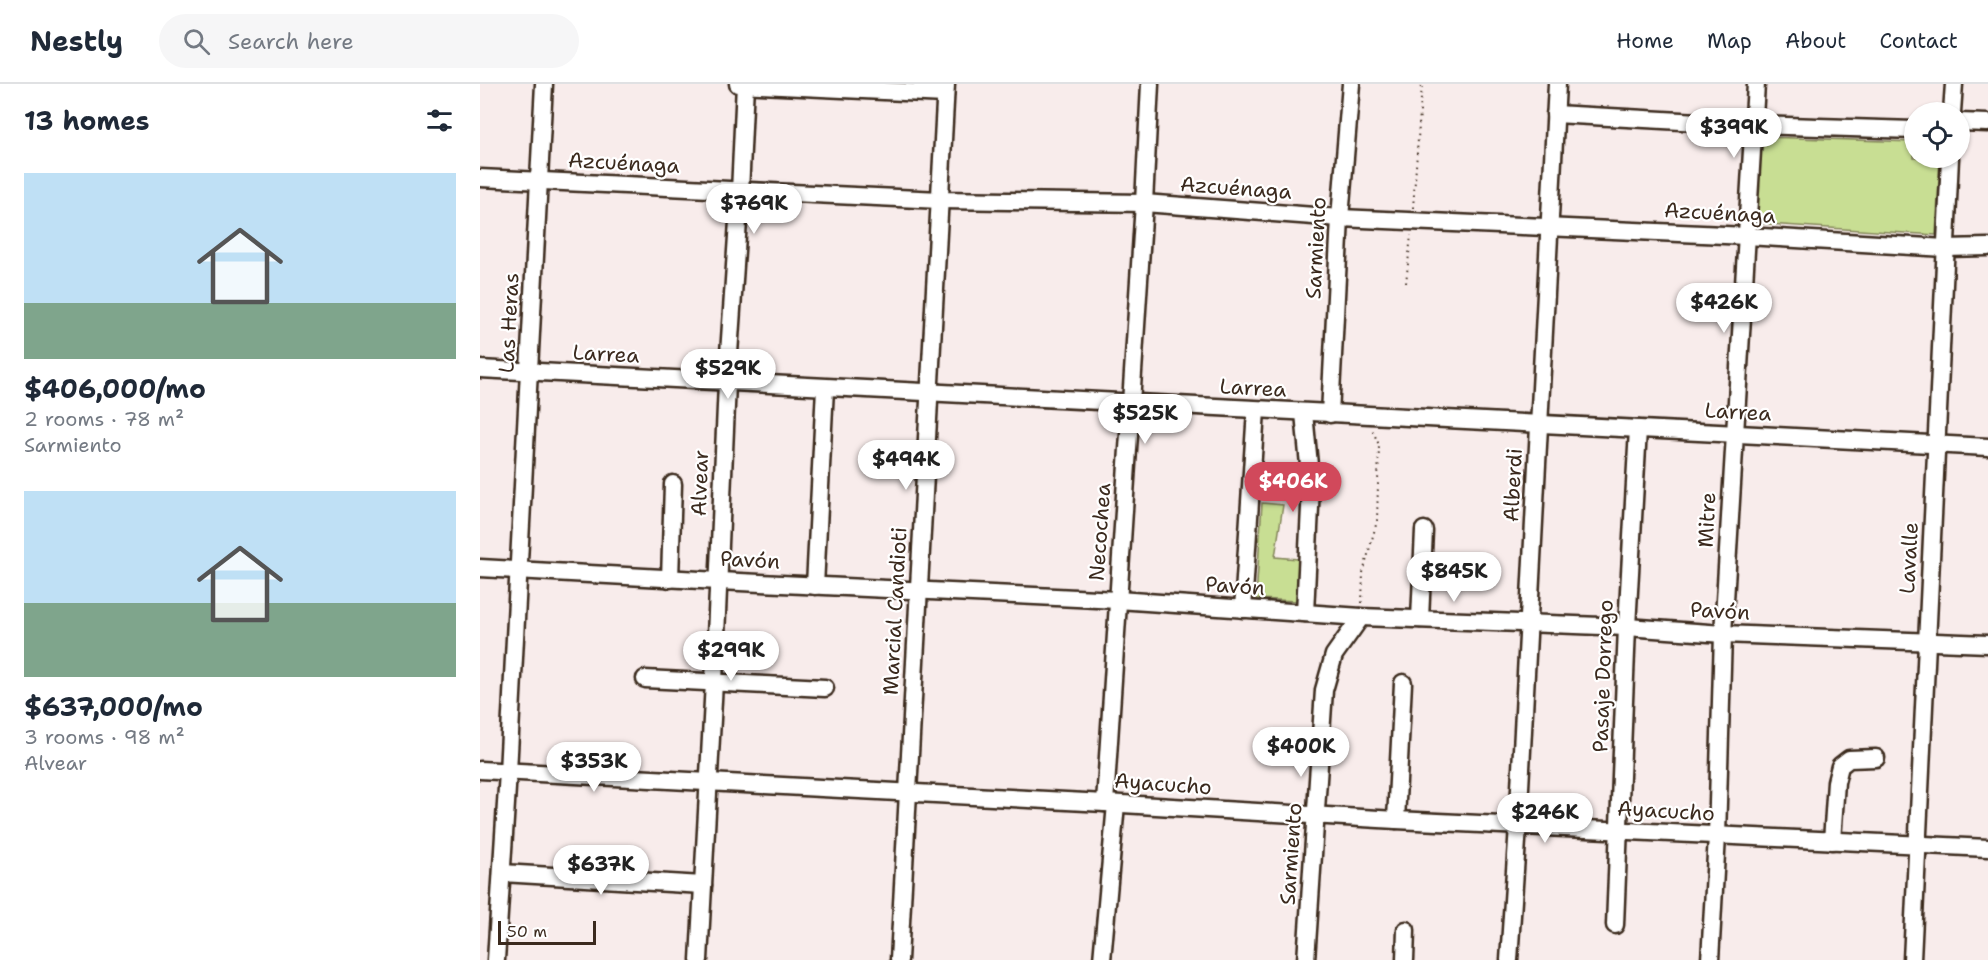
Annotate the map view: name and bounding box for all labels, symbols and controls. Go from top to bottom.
search box [159,14,579,68]
text: Nestly [30,22,123,60]
icon: search [180,25,213,58]
text: Search here [228,27,354,56]
text: Home [1616,27,1674,55]
text: Map [1707,27,1752,55]
text: About [1785,27,1846,55]
text: Contact [1879,27,1958,55]
map controls [1904,102,1970,168]
button: locate [1904,102,1970,168]
text: 13 homes [24,103,150,138]
icon: filters [423,104,456,137]
pin: $399K [1692,108,1776,159]
text: $399K [1700,114,1768,140]
street label: Azcuénaga [567,146,681,180]
street label: Azcuénaga [1179,170,1293,206]
pin: $769K [712,184,796,235]
text: $769K [720,190,788,216]
street label: Sarmiento [1299,196,1333,300]
street label: Azcuénaga [1663,196,1777,230]
icon: home [186,212,294,320]
street label: Las Heras [492,272,526,374]
pin: $426K [1682,283,1766,334]
text: $426K [1690,289,1758,315]
street label: Larrea [572,338,640,370]
pin: $529K [686,349,770,400]
text: $529K [695,355,761,381]
text: $406,000/mo [24,371,206,406]
street label: Larrea [1219,372,1287,404]
pin: $525K [1103,394,1187,445]
street label: Larrea [1704,396,1772,428]
text: $525K [1112,400,1178,426]
text: 2 rooms · 78 m² [24,406,184,432]
text: Sarmiento [24,432,122,458]
pin: $494K [864,440,948,491]
text: $494K [872,446,940,472]
street label: Alberdi [1497,447,1529,523]
street label: Alvear [685,449,715,517]
pin: $406K [1251,462,1335,513]
text: $406K [1258,468,1328,494]
street label: Necochea [1083,482,1117,582]
street label: Mitre [1692,492,1722,548]
street label: Lavalle [1893,521,1925,595]
street label: Marcial Candioti [877,526,913,696]
icon: home [186,530,294,638]
street label: Pavón [719,544,781,576]
pin: $845K [1412,552,1496,603]
text: $845K [1420,558,1488,584]
street label: Pavón [1204,570,1266,602]
street label: Pavón [1689,595,1751,627]
street label: Pasaje Dorrego [1586,599,1620,753]
pin: $299K [689,631,773,682]
text: $299K [697,637,765,663]
text: $637,000/mo [24,689,203,724]
text: 3 rooms · 98 m² [24,724,185,750]
pin: $400K [1259,727,1343,778]
text: $400K [1266,733,1336,759]
pin: $353K [552,742,636,793]
text: $353K [560,748,628,774]
text: Alvear [24,750,87,776]
street label: Ayacucho [1113,767,1213,801]
pin: $246K [1503,793,1587,844]
street label: Ayacucho [1616,794,1716,828]
text: $246K [1511,799,1579,825]
street label: Sarmiento [1273,802,1309,906]
pin: $637K [559,845,643,896]
text: $637K [567,851,635,877]
scale bar [498,918,596,946]
text: 50 m [507,921,547,942]

